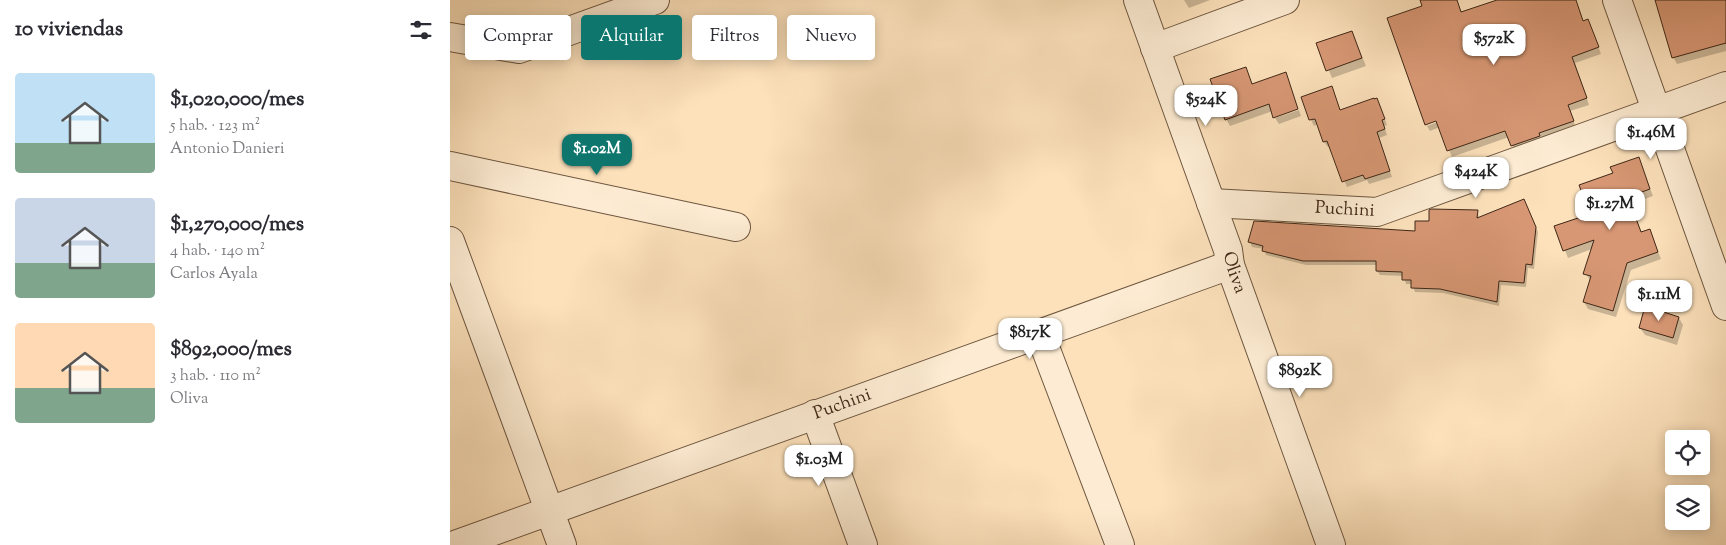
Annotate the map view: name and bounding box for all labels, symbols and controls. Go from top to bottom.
text: 10 viviendas [15,15,123,45]
chip: Comprar [465,15,571,60]
chip: Alquilar [581,15,682,60]
chip: Filtros [692,15,777,60]
chip: Nuevo [787,15,875,60]
icon: filters [407,16,435,44]
pin: $572K [1459,23,1529,66]
text: $572K [1474,28,1514,51]
pin: $524K [1171,84,1241,127]
text: $1,020,000/mes [170,85,304,115]
text: $524K [1185,89,1227,112]
icon: home [55,93,115,153]
text: 5 hab. · 123 m² [170,115,260,138]
pin: $1.46M [1610,118,1692,160]
text: $1.46M [1627,122,1675,145]
pin: $1.02M [556,134,638,176]
text: Antonio Danieri [170,138,285,161]
text: $1.02M [573,138,621,161]
pin: $424K [1441,156,1511,199]
text: $424K [1454,161,1498,184]
pin: $1.27M [1569,188,1651,231]
text: $1.27M [1586,193,1634,216]
street label: Puchini [1314,196,1375,225]
text: $1,270,000/mes [170,210,304,240]
icon: home [55,218,115,278]
text: 4 hab. · 140 m² [170,240,265,263]
street label: Oliva [1215,250,1252,297]
text: Carlos Ayala [170,263,258,286]
pin: $1.11M [1618,280,1700,322]
text: $1.11M [1637,284,1681,307]
pin: $817K [995,318,1065,360]
text: $817K [1009,322,1051,345]
text: $892,000/mes [170,335,292,365]
icon: home [55,343,115,403]
pin: $892K [1265,356,1335,398]
text: $892K [1278,360,1322,383]
text: 3 hab. · 110 m² [170,365,261,388]
street label: Puchini [810,383,875,427]
text: Oliva [170,388,208,411]
map controls [1665,430,1710,530]
button: locate [1665,430,1710,475]
pin: $1.03M [778,444,860,487]
text: $1.03M [795,449,843,472]
button: layers [1665,485,1710,530]

